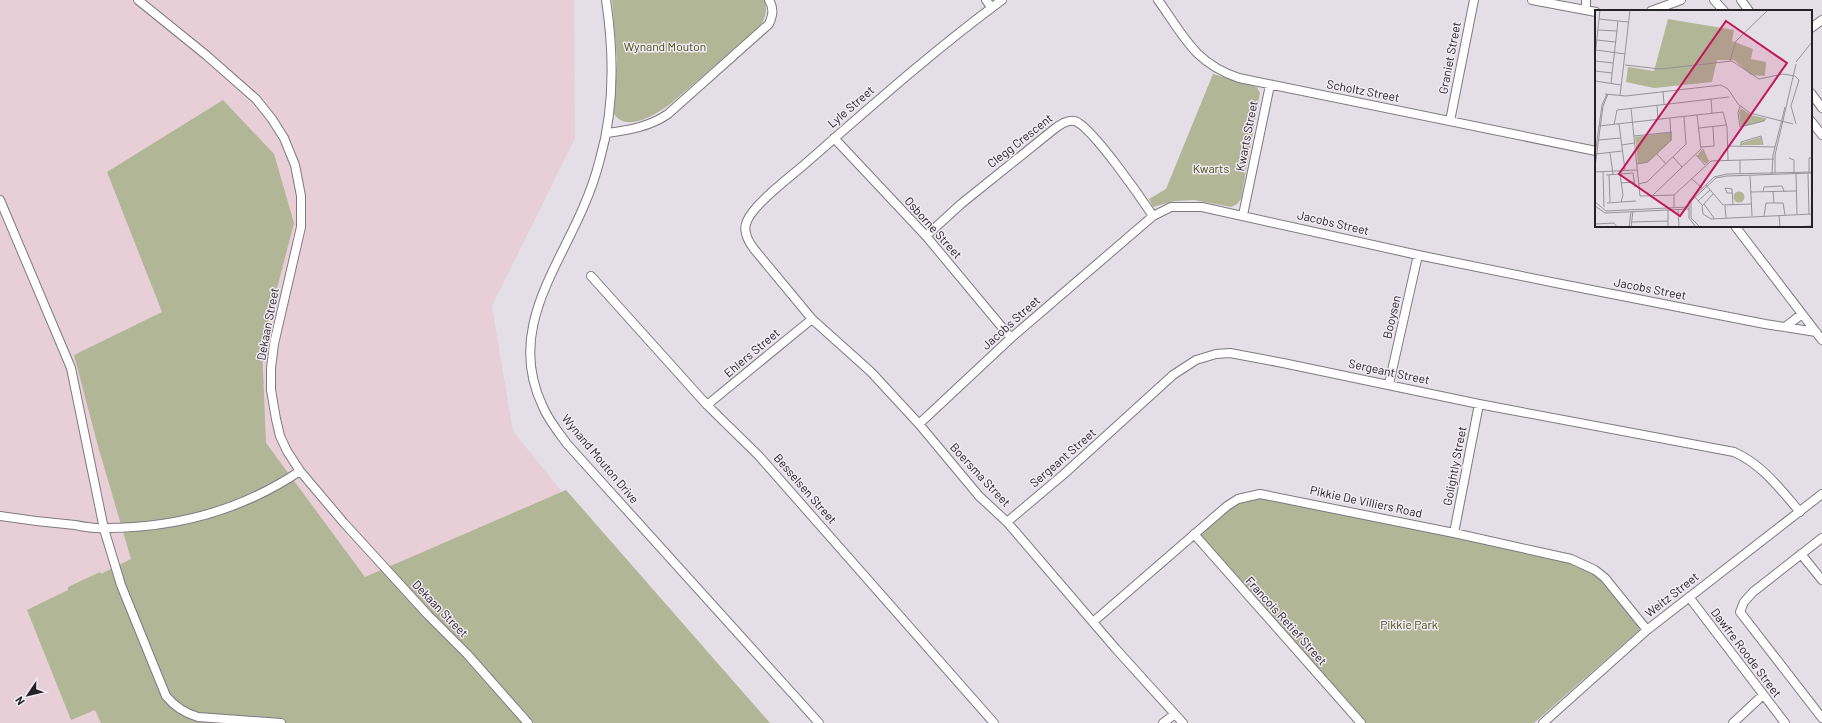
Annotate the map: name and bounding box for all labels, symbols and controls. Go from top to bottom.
inset map [1595,10,1812,227]
street label: Graniet Street [1435,21,1463,95]
park label: Wynand Mouton [624,39,706,53]
street label: Scholtz Street [1326,76,1401,104]
street label: Lyle Street [824,82,876,130]
street label: Kwarts Street [1232,99,1260,172]
street label: Clegg Crescent [984,110,1055,170]
park label: Kwarts [1193,161,1229,175]
street label: Osborne Street [902,193,965,261]
street label: Jacobs Street [1296,207,1371,237]
street label: Jacobs Street [1613,274,1688,302]
street label: Dekaan Street [253,286,281,361]
street label: Jacobs Street [978,293,1042,352]
street label: Booysen [1379,294,1403,340]
street label: Ehlers Street [721,325,782,380]
street label: Sergeant Street [1347,356,1431,386]
street label: Wynand Mouton Drive [559,411,642,506]
street label: Sergeant Street [1027,425,1098,490]
street label: Golightly Street [1439,425,1469,507]
street label: Boersma Street [948,440,1014,509]
street label: Besselsen Street [772,450,840,526]
street label: Pikkie De Villiers Road [1309,482,1424,520]
street label: Weitz Street [1642,569,1701,620]
street label: Francois Retief Street [1243,573,1330,667]
street label: Dekaan Street [410,577,471,640]
street label: Dawfre Roode Street [1709,605,1785,700]
park label: Pikkie Park [1380,617,1438,631]
north arrow [8,675,48,715]
text: N [12,694,27,708]

